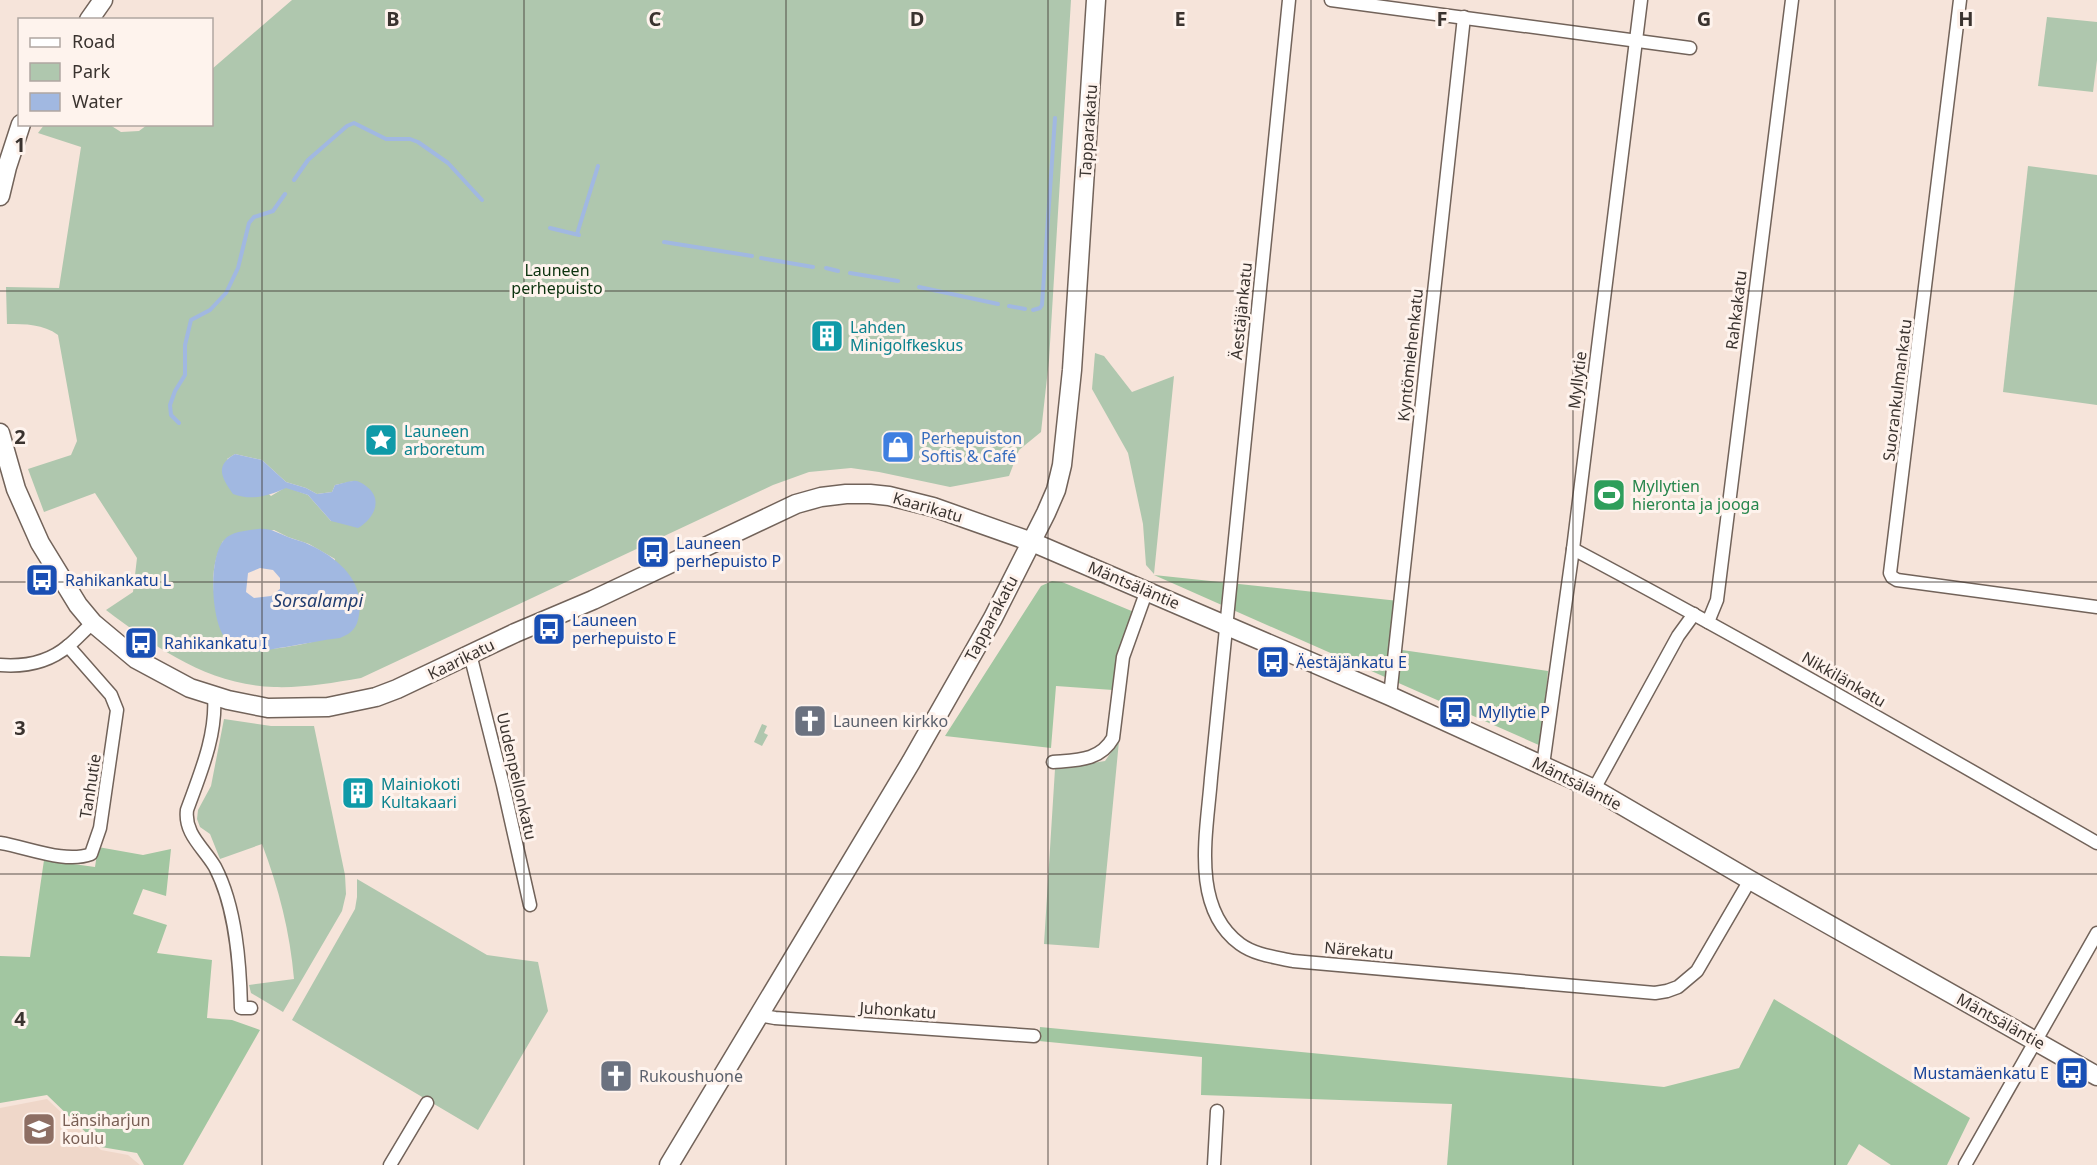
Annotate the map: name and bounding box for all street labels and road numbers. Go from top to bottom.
street label: Tapparakatu [1074,83,1102,179]
street label: Äestäjänkatu [1225,261,1257,361]
street label: Rahkakatu [1720,269,1752,351]
street label: Kyntömiehenkatu [1392,287,1428,423]
street label: Suorankulmankatu [1877,318,1917,462]
street label: Myllytie [1563,350,1591,410]
street label: Kaarikatu [890,487,966,527]
street label: Mäntsäläntie [1085,556,1183,614]
street label: Tapparakatu [959,571,1023,665]
street label: Kaarikatu [424,633,498,685]
street label: Nikkilänkatu [1798,646,1890,712]
street label: Uudenpellonkatu [492,710,542,842]
street label: Mäntsäläntie [1528,751,1626,815]
street label: Tanhutie [74,752,106,820]
street label: Närekatu [1323,936,1395,964]
street label: Mäntsäläntie [1953,988,2049,1054]
street label: Juhonkatu [857,996,937,1024]

